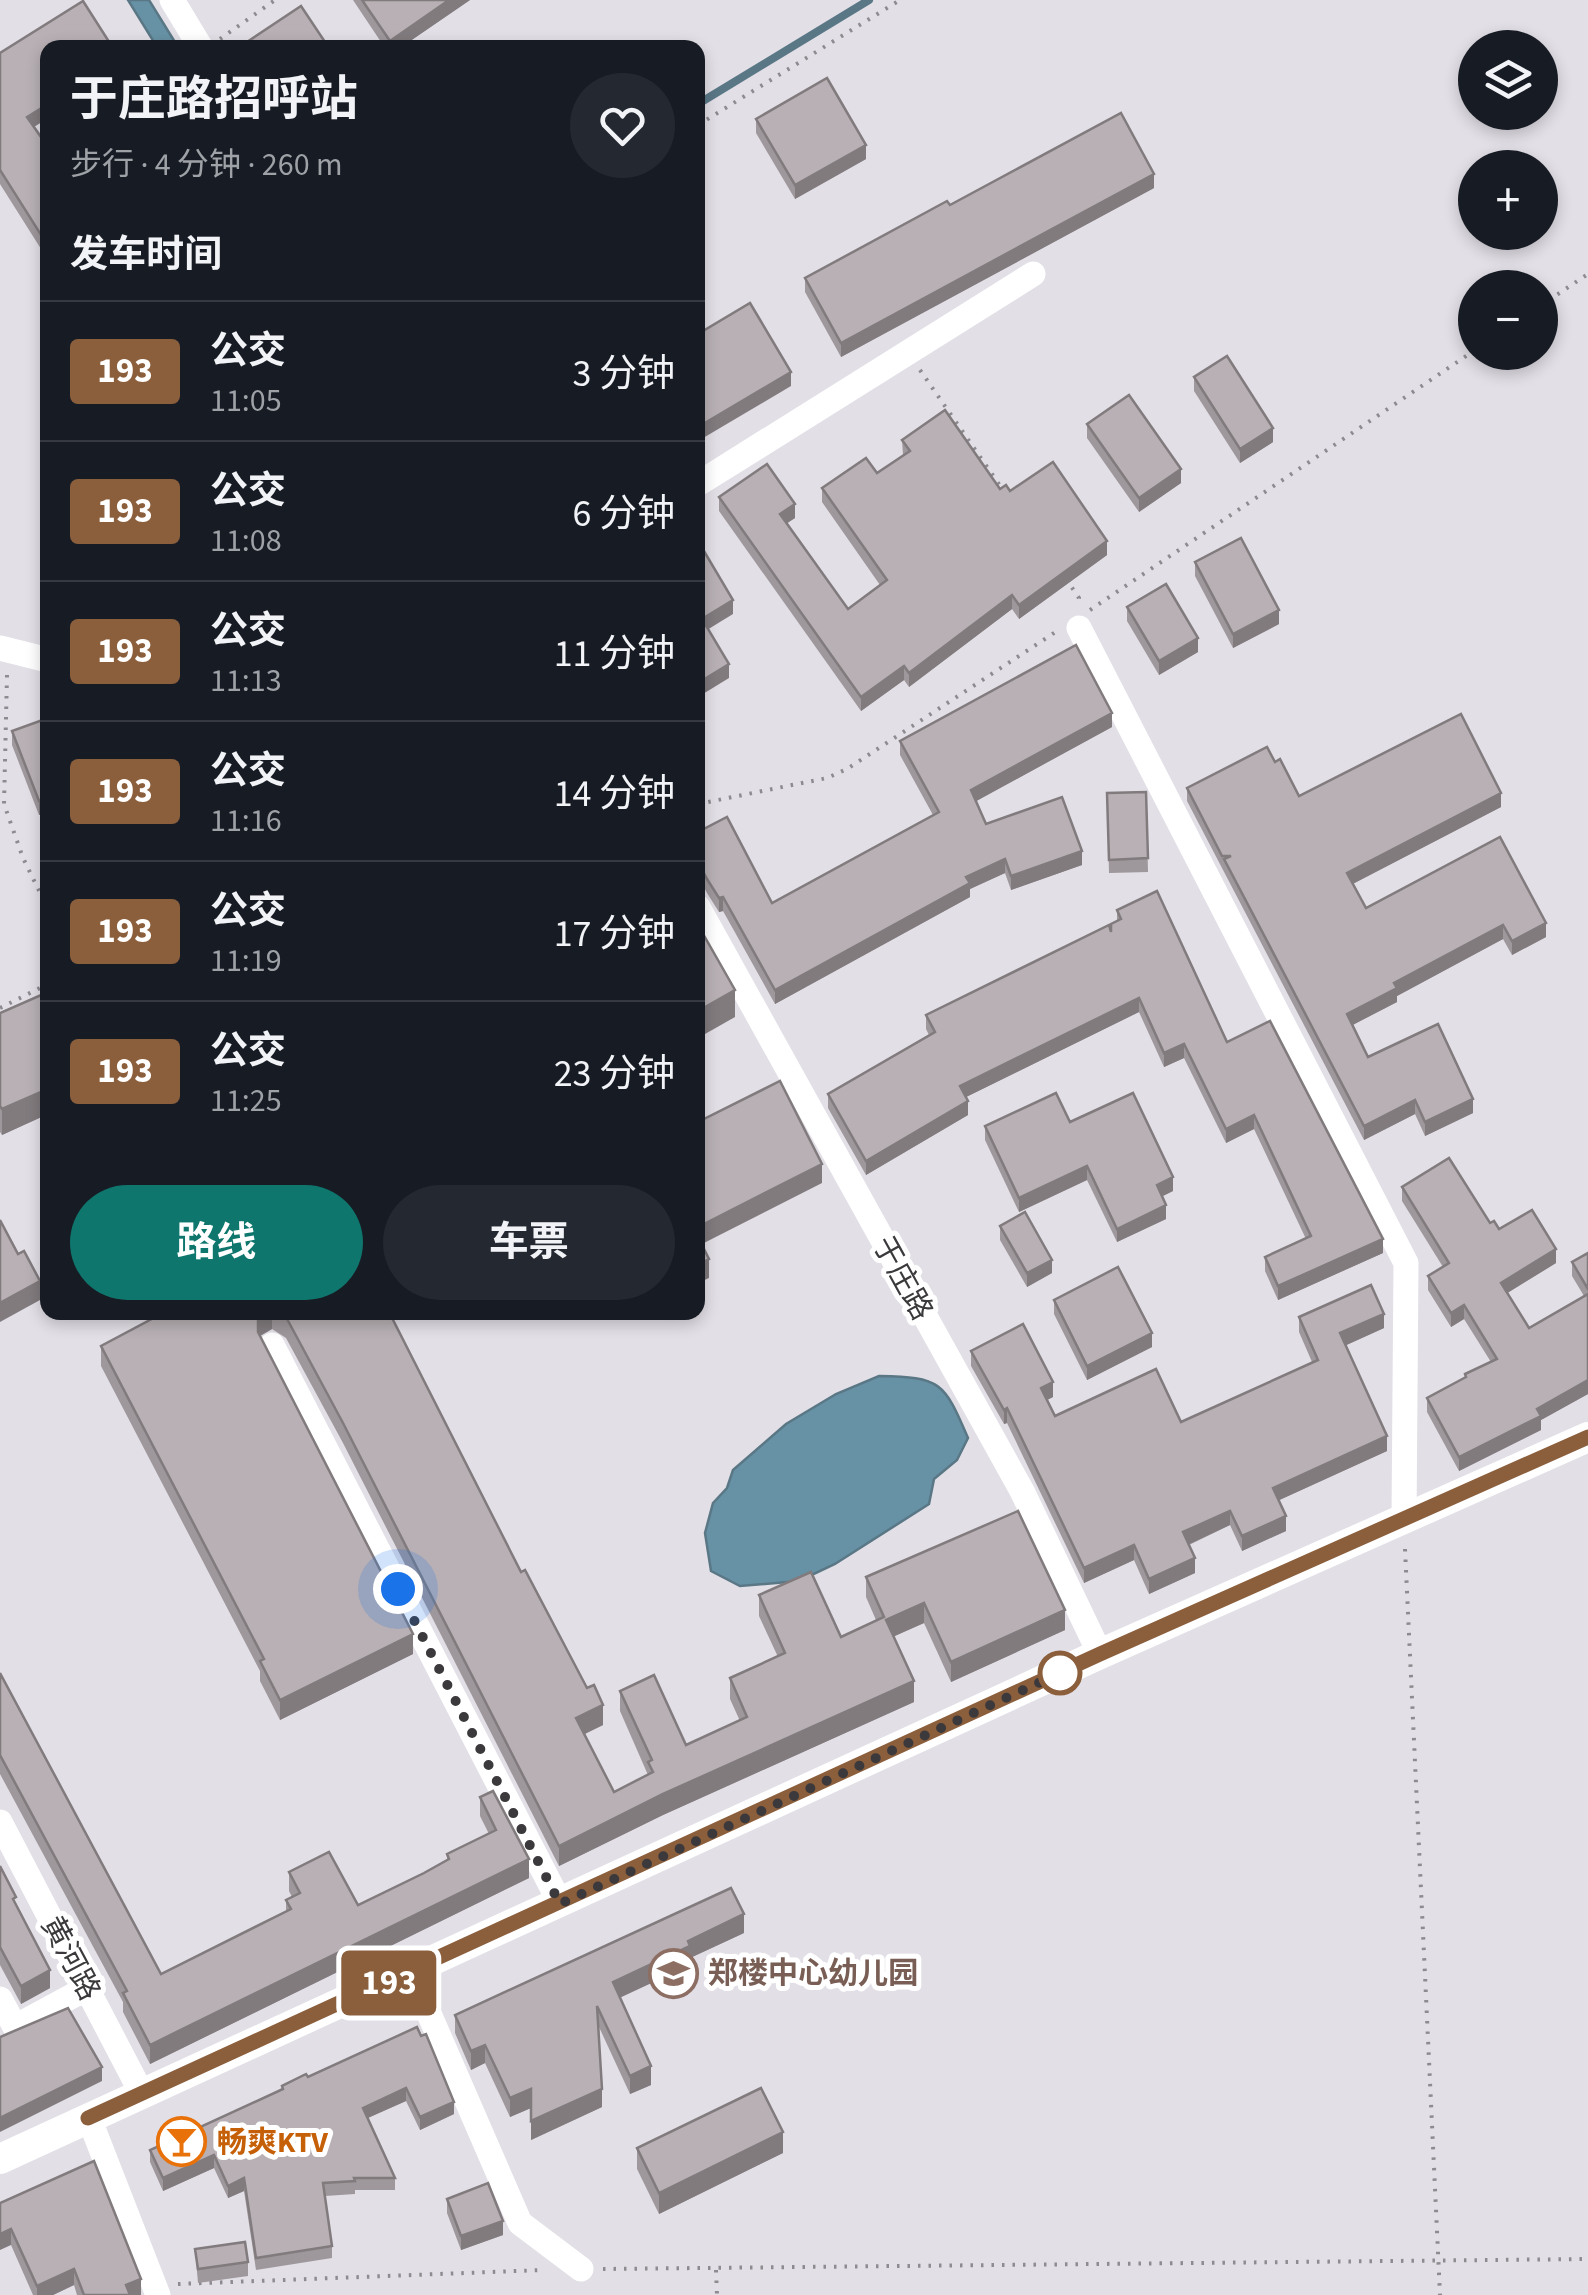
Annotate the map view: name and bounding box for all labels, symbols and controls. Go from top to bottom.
map controls [1458,30,1558,370]
button: layers [1458,30,1558,130]
text: 于庄路招呼站 [70,66,358,134]
button: heart [570,73,675,178]
text: 步行 · 4 分钟 · 260 m [70,142,342,188]
button: + [1458,150,1558,250]
text: 发车时间 [70,228,222,282]
button: − [1458,270,1558,370]
text: 公交 [210,324,286,378]
text: 193 [97,346,153,396]
text: 3 分钟 [573,347,675,401]
text: 11:05 [210,378,282,424]
text: 公交 [210,464,286,518]
text: 193 [97,486,153,536]
text: 6 分钟 [573,487,675,541]
text: 11:08 [210,518,282,564]
text: 公交 [210,604,286,658]
text: 193 [97,626,153,676]
text: 11 分钟 [554,627,675,681]
text: 11:13 [210,658,282,704]
text: 公交 [210,744,286,798]
text: 193 [97,766,153,816]
text: 14 分钟 [554,767,675,821]
text: 11:16 [210,798,282,844]
text: 公交 [210,884,286,938]
text: 193 [97,906,153,956]
text: 17 分钟 [554,907,675,961]
text: 11:19 [210,938,282,984]
text: 公交 [210,1024,286,1078]
text: 193 [97,1046,153,1096]
text: 23 分钟 [554,1047,675,1101]
text: 11:25 [210,1078,282,1124]
button: 路线 [70,1185,363,1300]
button: 车票 [383,1185,675,1300]
street label: 于庄路 [862,1228,943,1328]
your location [373,1564,423,1614]
unlabelled marker [1039,1652,1081,1694]
street label: 黄河路 [30,1908,111,2008]
school or university icon: 郑楼中心幼儿园 [647,1947,699,1999]
line badge: 193 [332,1950,446,2016]
place label: 郑楼中心幼儿园 [708,1952,918,1995]
text: 193 [361,1958,417,2008]
bar icon: 畅爽KTV [156,2116,208,2168]
place label: 畅爽KTV [217,2121,328,2164]

